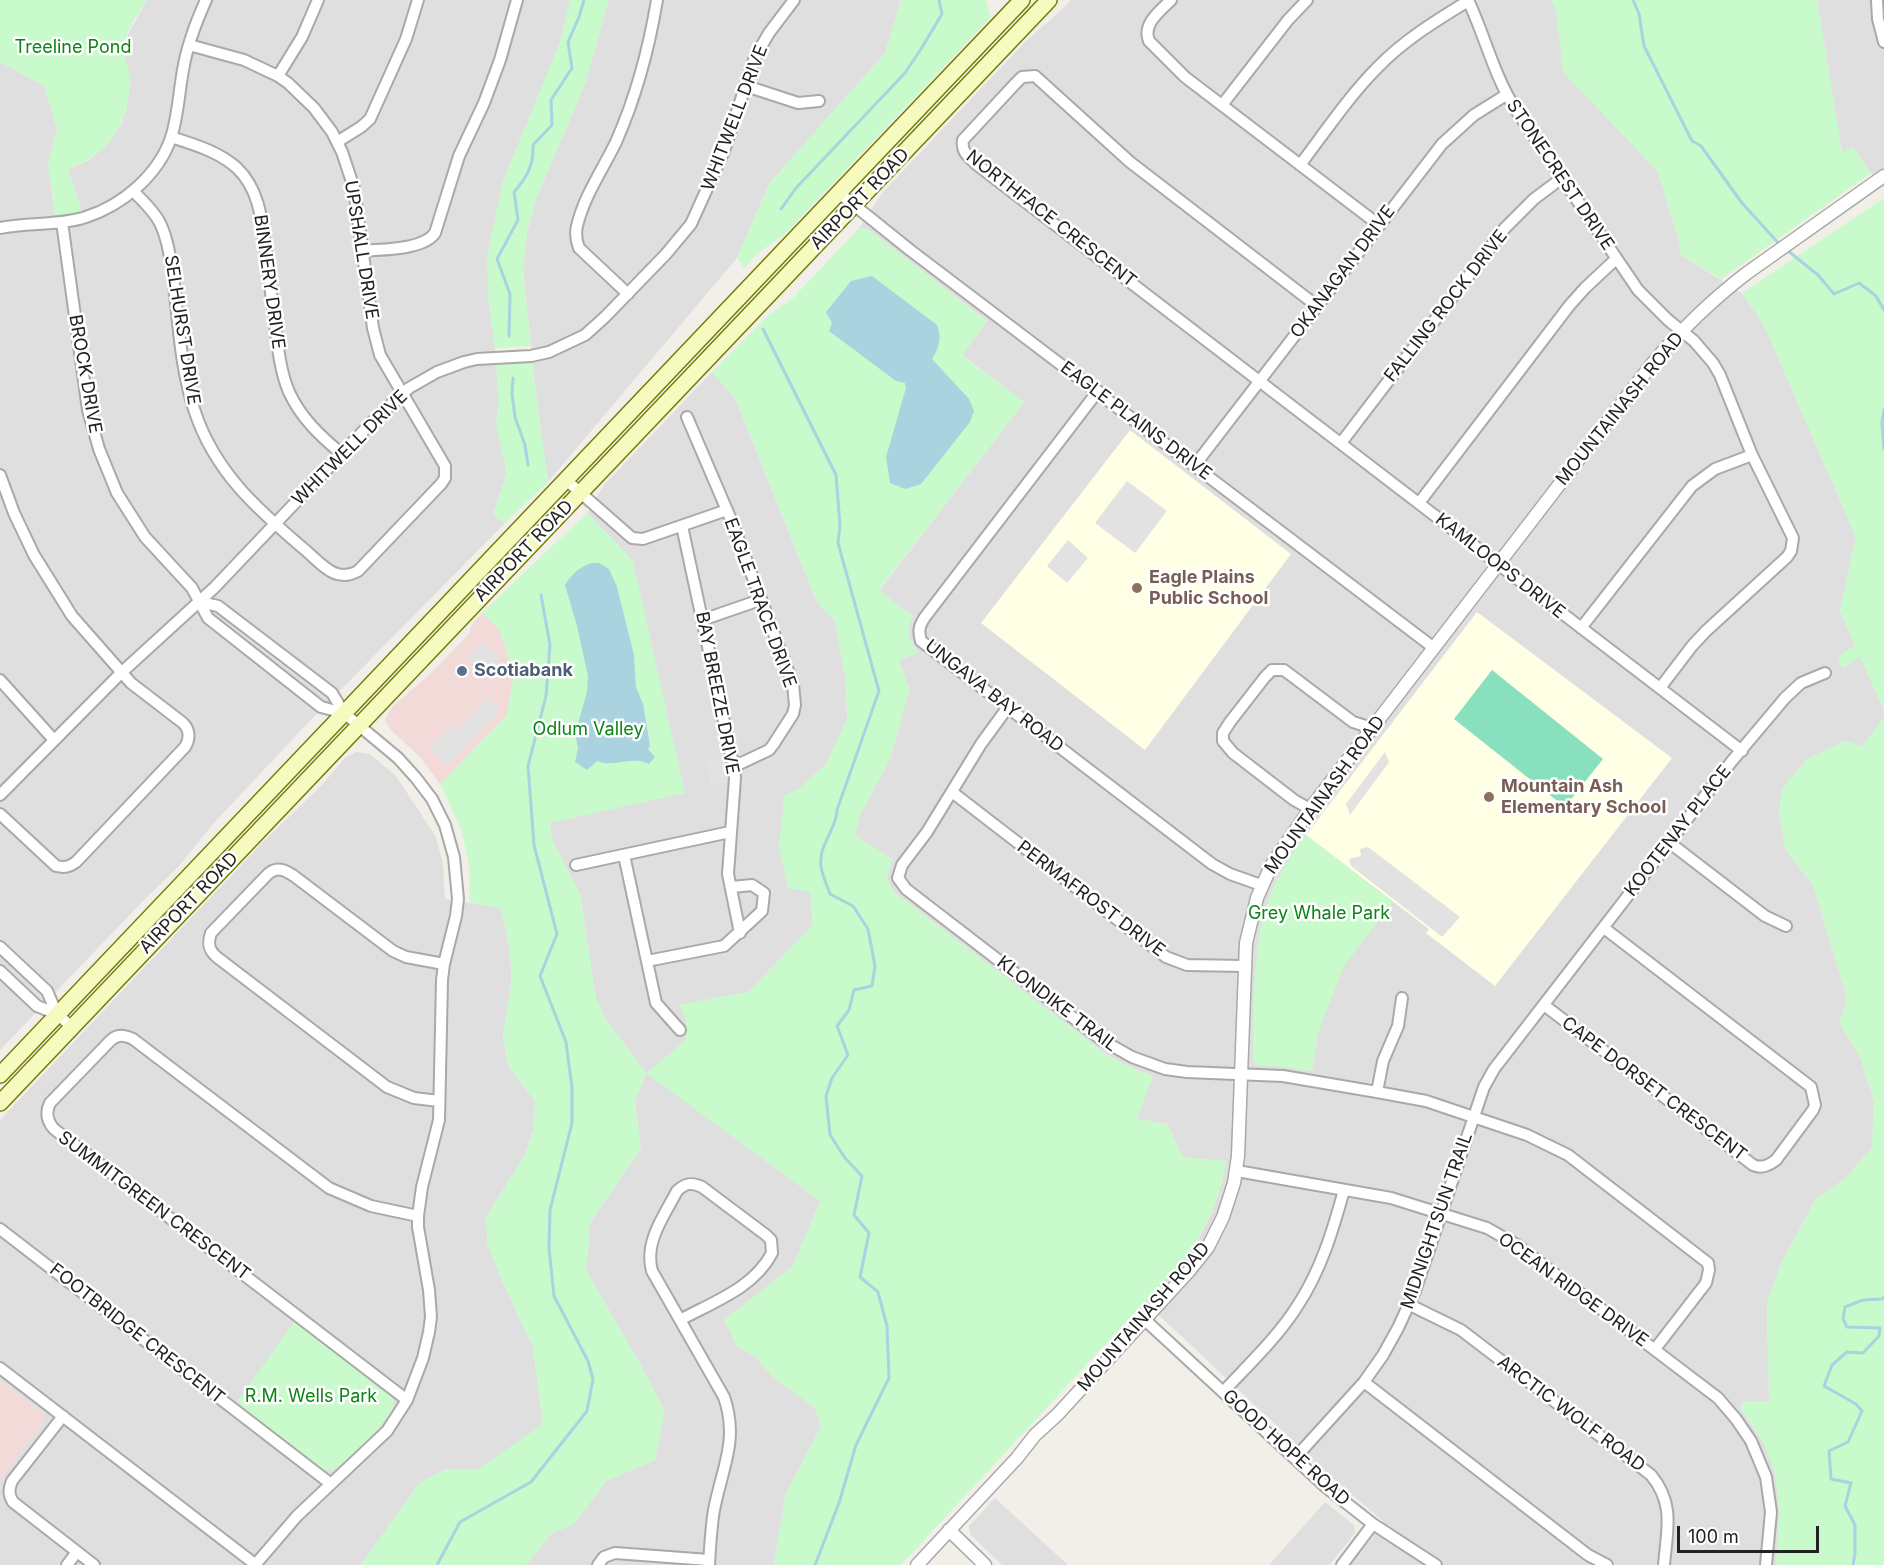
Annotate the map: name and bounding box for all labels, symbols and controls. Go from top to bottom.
park label: Treeline Pond [15,37,131,59]
street label: WHITWELL DRIVE [697,42,773,194]
street label: STONECREST DRIVE [1502,96,1618,254]
street label: AIRPORT ROAD [806,144,914,254]
street label: NORTHFACE CRESCENT [962,146,1140,292]
street label: UPSHALL DRIVE [339,179,383,321]
street label: OKANAGAN DRIVE [1286,201,1400,343]
street label: BINNERY DRIVE [249,213,289,351]
street label: FALLING ROCK DRIVE [1380,226,1512,386]
street label: SELHURST DRIVE [159,253,205,407]
street label: BROCK DRIVE [64,313,106,435]
street label: MOUNTAINASH ROAD [1552,328,1688,490]
street label: EAGLE PLAINS DRIVE [1056,357,1216,485]
street label: WHITWELL DRIVE [288,386,412,510]
street label: AIRPORT ROAD [470,496,578,606]
street label: KAMLOOPS DRIVE [1431,509,1569,623]
street label: EAGLE TRACE DRIVE [719,515,801,691]
place label: Eagle Plains Public School [1149,567,1268,610]
marker: Eagle Plains Public School [1130,581,1144,595]
street label: BAY BREEZE DRIVE [691,610,743,776]
street label: UNGAVA BAY ROAD [920,635,1068,757]
place label: Scotiabank [474,660,573,682]
marker: Scotiabank [455,664,469,678]
street label: MOUNTAINASH ROAD [1260,712,1390,878]
park label: Odlum Valley [532,719,644,741]
street label: KOOTENAY PLACE [1620,761,1736,901]
place label: Mountain Ash Elementary School [1501,776,1666,818]
marker: Mountain Ash Elementary School [1482,790,1496,804]
street label: PERMAFROST DRIVE [1013,836,1169,962]
street label: AIRPORT ROAD [135,848,243,958]
park label: Grey Whale Park [1248,903,1390,925]
street label: KLONDIKE TRAIL [992,952,1122,1056]
street label: CAPE DORSET CRESCENT [1557,1012,1751,1166]
street label: SUMMITGREEN CRESCENT [54,1127,254,1285]
street label: MIDNIGHTSUN TRAIL [1397,1130,1477,1312]
street label: OCEAN RIDGE DRIVE [1494,1228,1652,1352]
street label: MOUNTAINASH ROAD [1073,1238,1215,1396]
street label: FOOTBRIDGE CRESCENT [45,1259,229,1409]
street label: ARCTIC WOLF ROAD [1493,1351,1649,1477]
street label: GOOD HOPE ROAD [1218,1385,1354,1511]
park label: R.M. Wells Park [245,1386,377,1408]
scale bar [1680,1514,1822,1552]
text: 100 m [1688,1526,1739,1547]

